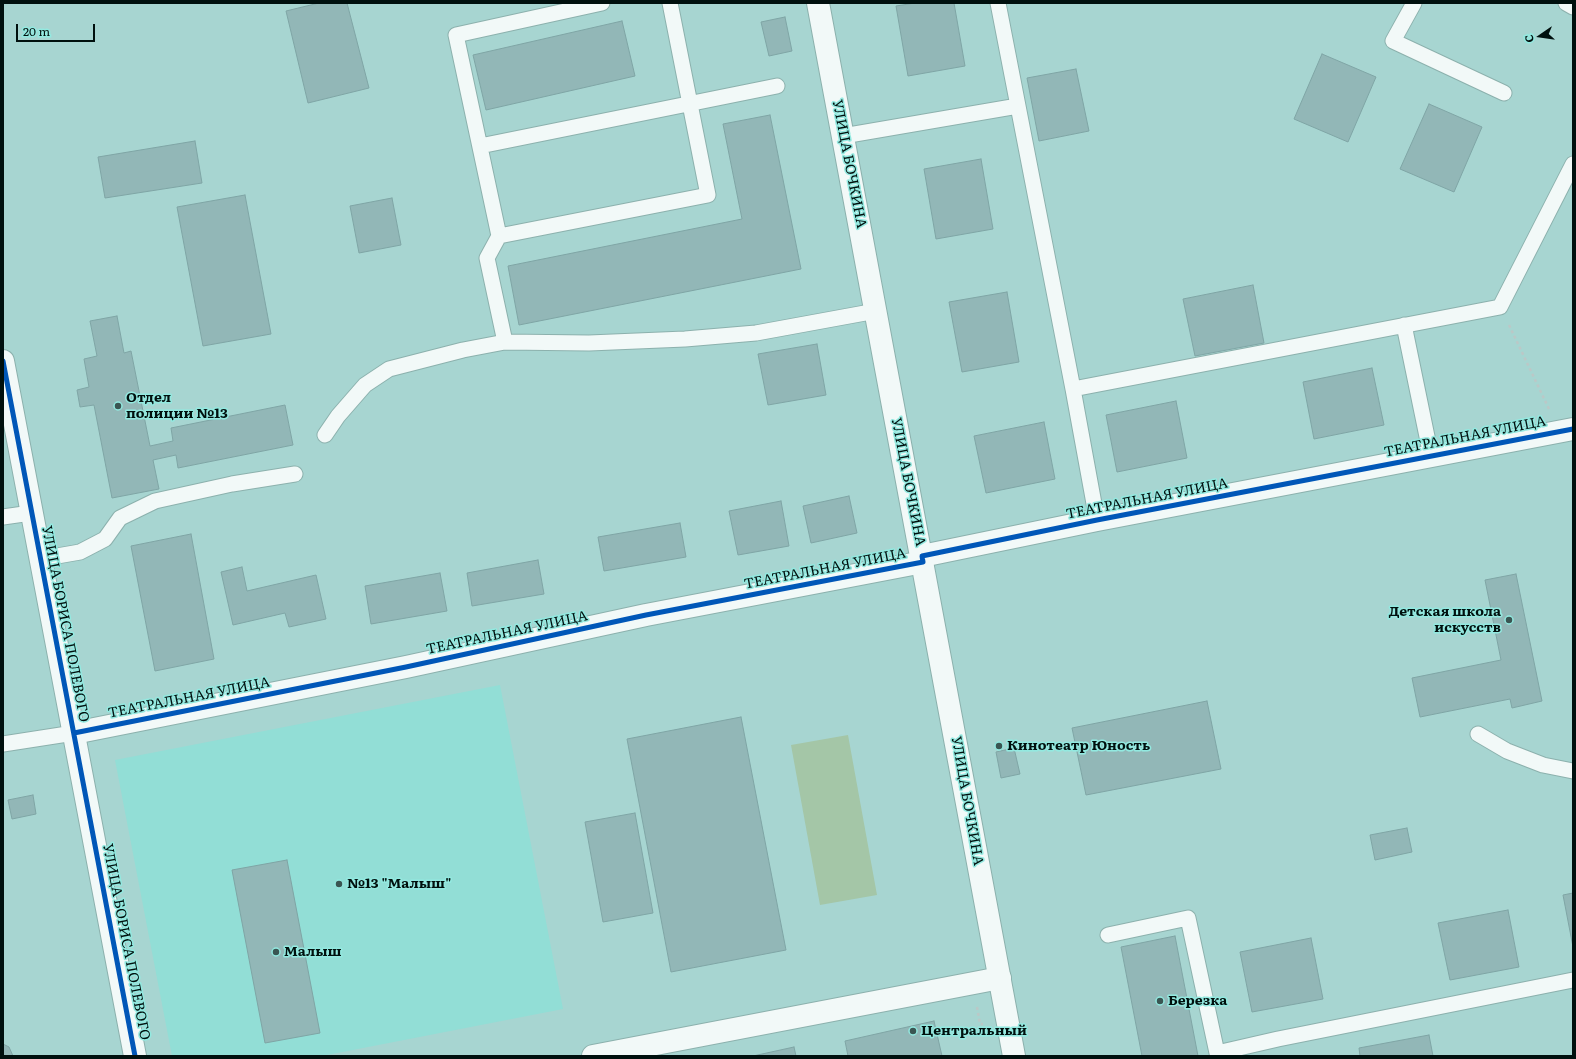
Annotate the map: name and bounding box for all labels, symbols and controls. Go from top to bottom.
scale bar [18,16,97,42]
north arrow [1520,16,1560,56]
text: 20 m [23,22,50,40]
text: С [1520,33,1537,44]
street label: УЛИЦА БОЧКИНА [828,98,870,230]
place label: Отдел полиции №13 [126,390,228,422]
marker: Отдел полиции №13 [113,401,123,411]
street label: ТЕАТРАЛЬНАЯ УЛИЦА [1383,413,1547,461]
street label: УЛИЦА БОЧКИНА [887,416,929,548]
street label: ТЕАТРАЛЬНАЯ УЛИЦА [1065,475,1229,523]
street label: УЛИЦА БОРИСА ПОЛЕВОГО [38,524,92,724]
street label: ТЕАТРАЛЬНАЯ УЛИЦА [743,545,907,593]
place label: Детская школа искусств [1389,604,1501,636]
street label: ТЕАТРАЛЬНАЯ УЛИЦА [425,608,589,658]
marker: Детская школа искусств [1504,615,1514,625]
street label: ТЕАТРАЛЬНАЯ УЛИЦА [107,674,271,722]
street label: УЛИЦА БОЧКИНА [947,735,987,867]
place label: Кинотеатр Юность [1007,738,1150,754]
marker: Кинотеатр Юность [994,741,1004,751]
street label: УЛИЦА БОРИСА ПОЛЕВОГО [99,842,153,1042]
place label: №13 "Малыш" [347,876,451,892]
marker: №13 "Малыш" [334,879,344,889]
place label: Малыш [284,944,342,960]
marker: Малыш [271,947,281,957]
place label: Березка [1168,993,1227,1009]
marker: Березка [1155,996,1165,1006]
place label: Центральный [921,1023,1027,1039]
marker: Центральный [908,1026,918,1036]

